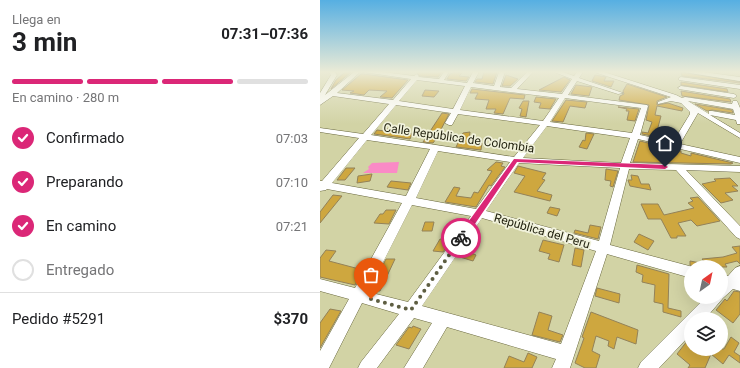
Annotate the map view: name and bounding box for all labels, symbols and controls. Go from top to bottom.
text: Llega en [12,12,61,27]
text: 07:31–07:36 [221,25,308,43]
text: 3 min [12,27,77,57]
text: En camino · 280 m [12,90,119,105]
street label: Calle República de Colombia [383,120,535,156]
pin [648,126,682,167]
icon: check [12,127,34,149]
text: Confirmado [46,129,124,147]
text: 07:03 [276,131,308,146]
icon: home [654,132,676,154]
icon: check [12,171,34,193]
text: Preparando [46,173,123,191]
text: 07:10 [276,175,308,190]
street label: República del Peru [492,211,592,251]
icon: check [12,215,34,237]
text: En camino [46,217,116,235]
courier [441,218,481,258]
text: 07:21 [276,219,308,234]
icon: bike [450,227,472,249]
pin [354,258,388,299]
north arrow [684,260,728,304]
map controls [684,260,728,356]
text: Entregado [46,261,114,279]
icon: bag [360,264,382,286]
text: Pedido #5291 [12,310,105,328]
text: $370 [274,310,308,328]
button: layers [684,312,728,356]

